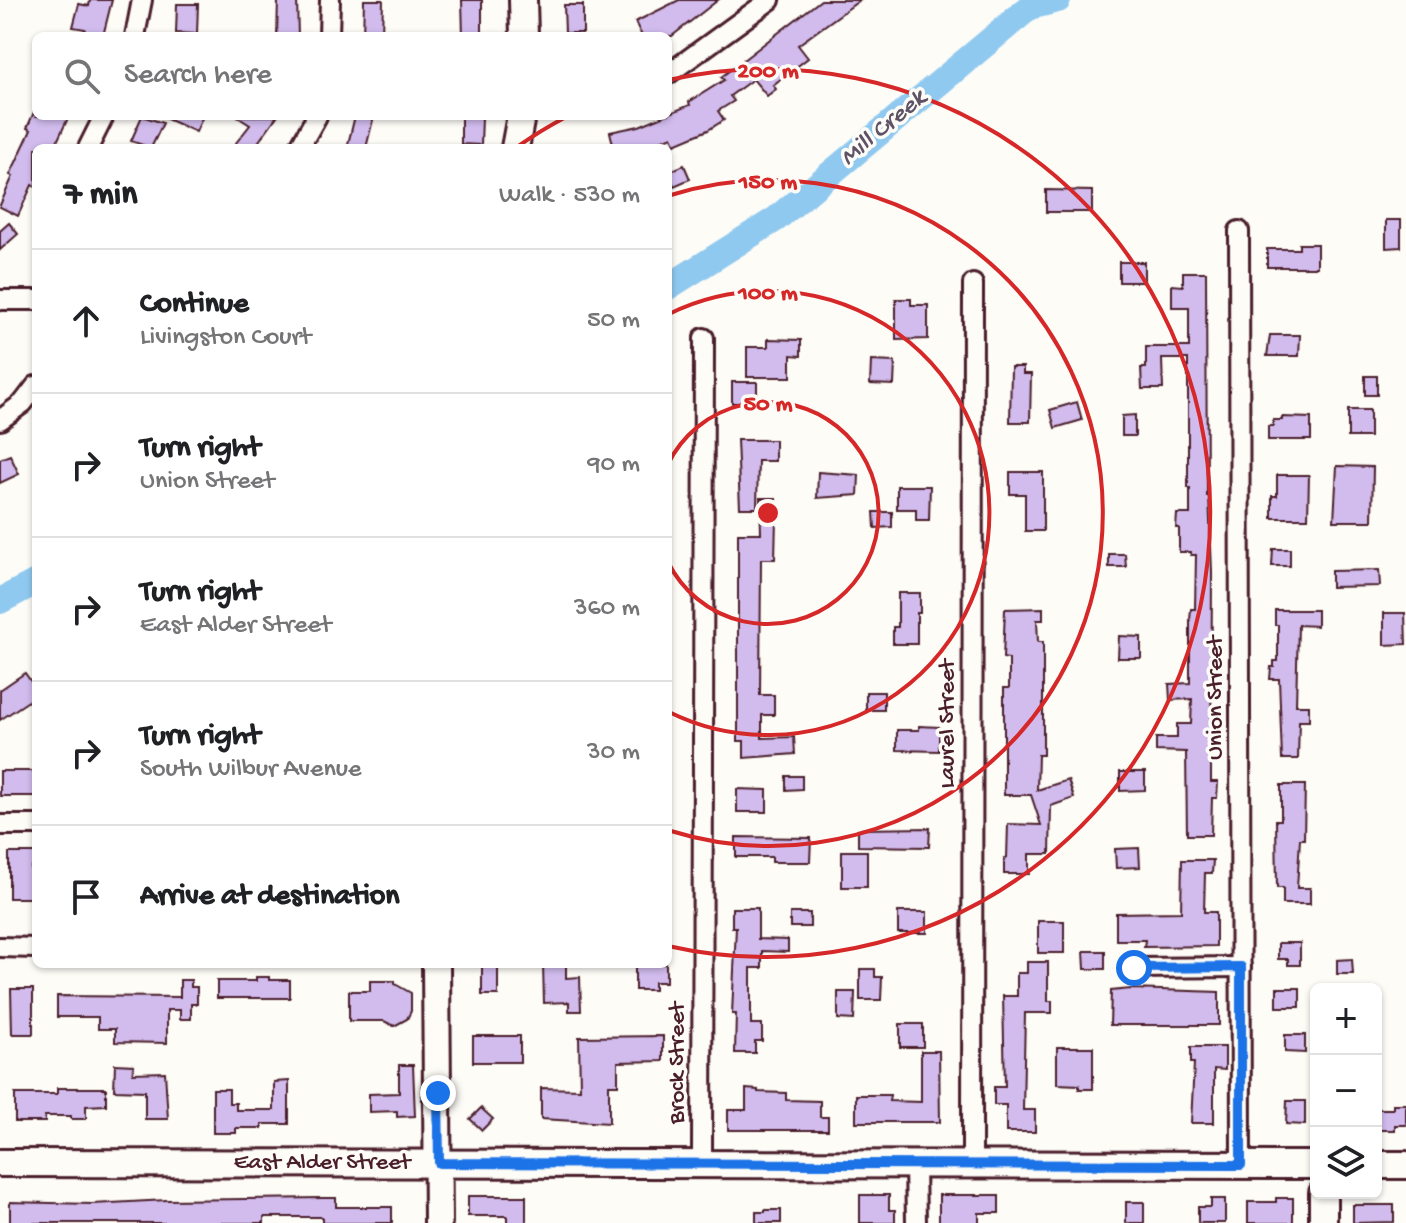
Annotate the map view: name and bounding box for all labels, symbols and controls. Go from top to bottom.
search box [32,32,672,120]
icon: search [60,54,104,98]
text: 200 m [737,58,799,87]
text: Search here [124,59,272,94]
water label: Mill Creek [835,82,935,174]
text: 150 m [738,169,797,198]
text: 7 min [64,176,137,216]
text: Walk · 530 m [499,181,640,212]
text: 100 m [737,280,798,309]
text: Continue [140,288,249,323]
icon: ahead [64,299,108,343]
text: 50 m [587,306,640,337]
text: Livingston Court [140,323,311,354]
text: 50 m [744,391,792,420]
text: Turn right [140,432,260,467]
icon: right [64,443,108,487]
text: 90 m [588,450,640,481]
text: Union Street [140,467,274,498]
centre of rings [754,499,782,527]
text: Turn right [140,576,260,611]
icon: right [64,587,108,631]
text: 360 m [574,594,640,625]
text: East Alder Street [140,611,331,642]
street label: Union Street [1202,634,1231,760]
street label: Laurel Street [934,657,963,789]
text: Turn right [140,720,260,755]
icon: right [64,731,108,775]
text: 30 m [587,738,640,769]
text: South Wilbur Avenue [140,755,361,786]
icon: arrive [64,875,108,919]
text: Arrive at destination [140,880,400,915]
route start [1116,950,1152,986]
map controls [1310,983,1382,1199]
button: + [1310,983,1382,1055]
street label: Brock Street [664,1000,693,1125]
button: − [1310,1055,1382,1127]
route end [420,1075,456,1111]
button: layers [1310,1127,1382,1199]
street label: East Alder Street [234,1149,413,1178]

